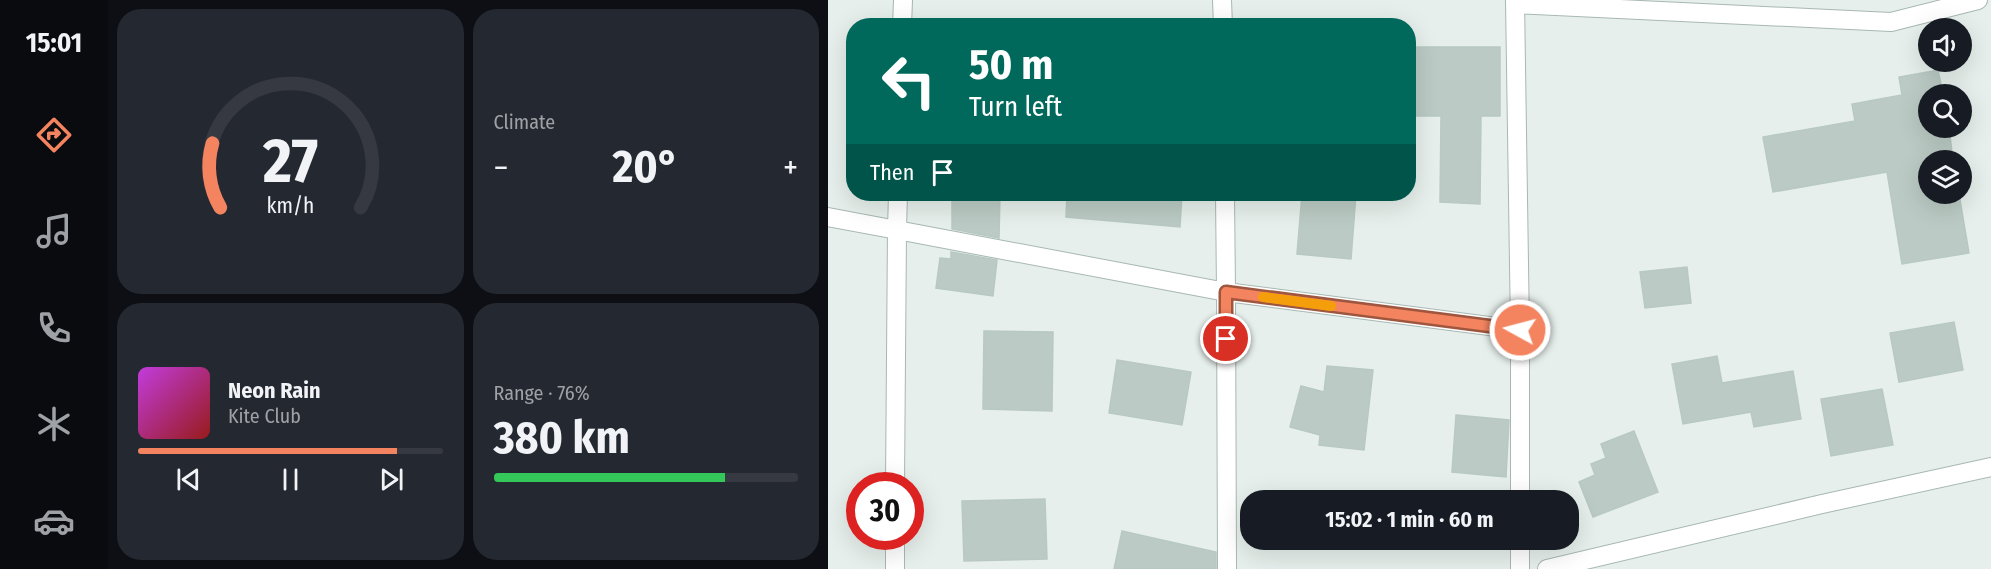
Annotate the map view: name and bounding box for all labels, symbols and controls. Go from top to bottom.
map controls [1918,18,1972,204]
button: sound [1918,18,1972,72]
text: 15:01 [26,27,82,59]
text: 50 m [969,40,1053,90]
icon: left [870,42,948,120]
button: search [1918,84,1972,138]
text: Turn left [969,91,1062,123]
text: Climate [494,110,555,134]
icon: directions [33,114,75,156]
text: 27 [262,124,318,199]
text: 20° [612,140,679,194]
text: − [494,148,508,188]
text: + [783,148,798,188]
button: layers [1918,150,1972,204]
icon: arrive [926,156,959,189]
text: Then [870,159,914,186]
text: km/h [266,194,314,220]
icon: music [33,210,75,252]
position arrow [1488,298,1552,362]
icon: phone [33,307,75,349]
pin [1200,313,1251,364]
icon: arrive [1209,322,1242,355]
text: Neon Rain [228,377,321,404]
text: Range · 76% [494,381,590,405]
icon: climate [33,403,75,445]
text: Kite Club [228,404,301,428]
text: 380 km [494,411,630,465]
icon: previous [172,463,205,496]
icon: pause [274,463,307,496]
icon: next [375,463,408,496]
speed limit sign: 30 [846,472,924,550]
icon: car [33,500,75,542]
text: 15:02 · 1 min · 60 m [1325,506,1494,533]

